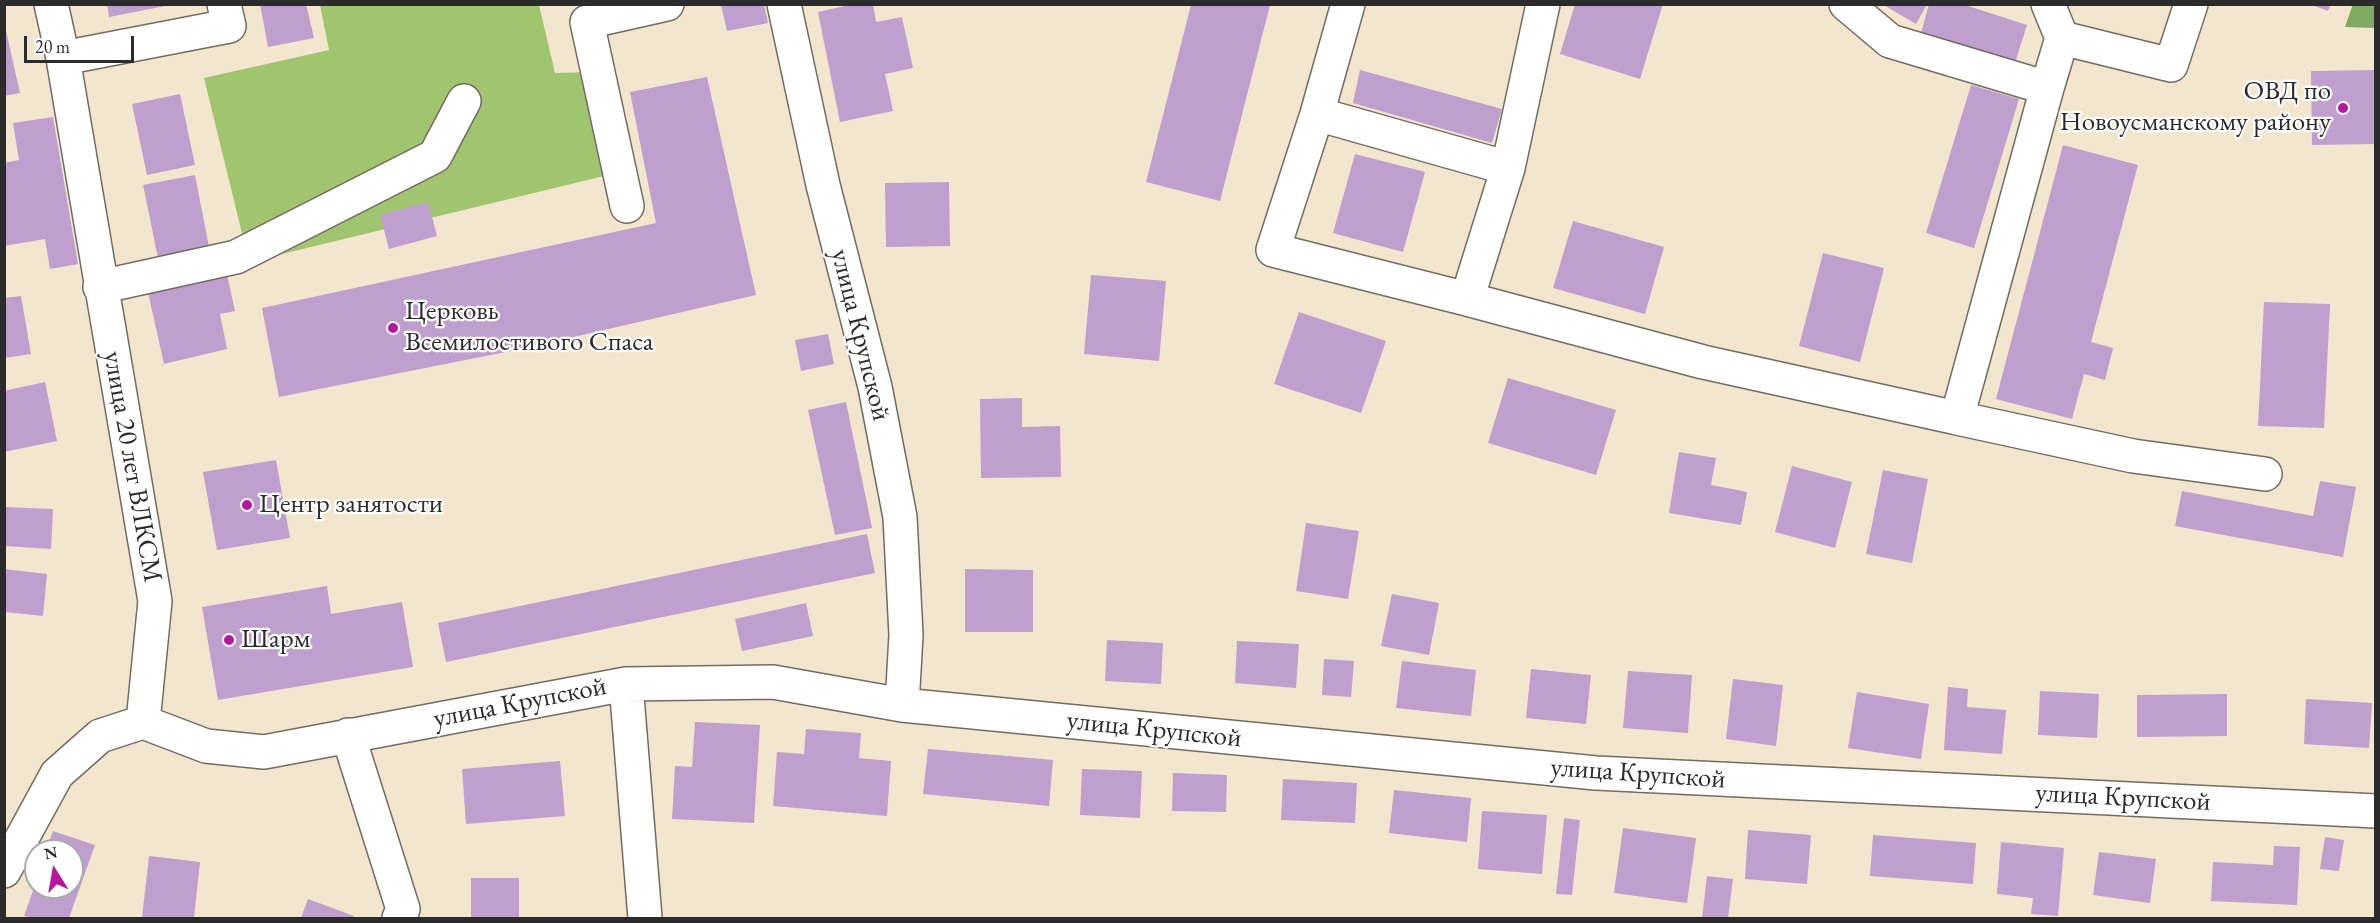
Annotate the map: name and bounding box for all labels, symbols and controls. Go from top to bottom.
scale bar [27,24,136,62]
text: 20 m [35,35,70,58]
place label: ОВД по Новоусманскому району [2060,76,2331,139]
marker: ОВД по Новоусманскому району [2336,101,2350,115]
street label: улица Крупской [823,246,897,424]
place label: Церковь Всемилостивого Спаса [405,296,654,359]
marker: Церковь Всемилостивого Спаса [386,321,400,335]
street label: улица 20 лет ВЛКСМ [96,349,168,585]
place label: Центр занятости [259,489,443,521]
marker: Центр занятости [240,498,254,512]
place label: Шарм [241,624,310,656]
marker: Шарм [222,633,236,647]
street label: улица Крупской [431,670,609,736]
street label: улица Крупской [1065,705,1243,755]
street label: улица Крупской [1549,752,1727,796]
street label: улица Крупской [2034,777,2212,819]
north arrow [24,839,84,899]
text: N [42,841,59,864]

